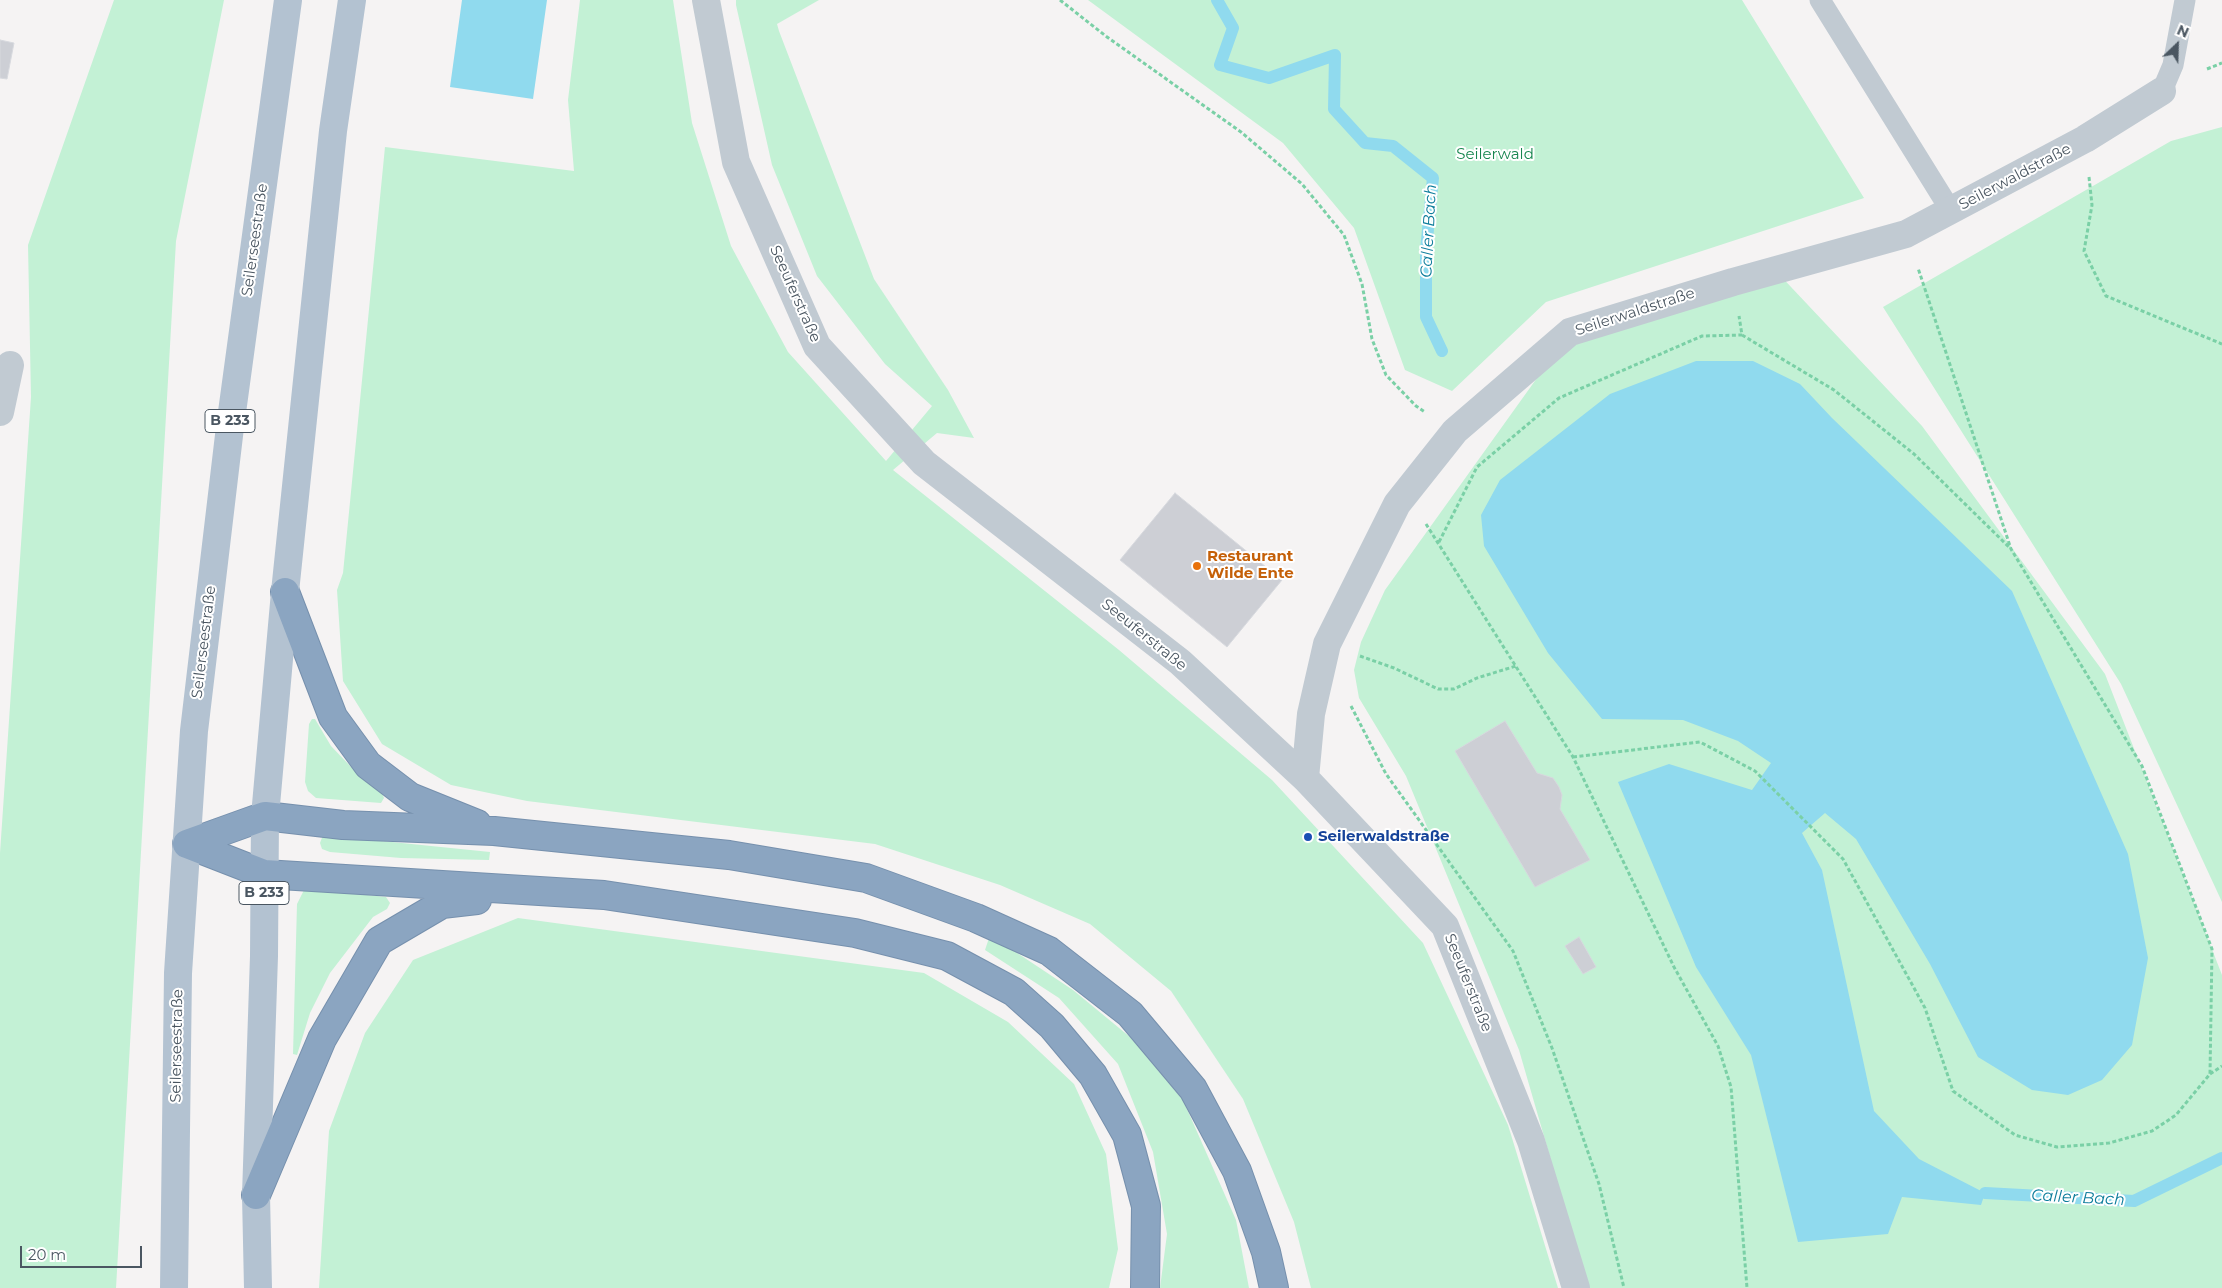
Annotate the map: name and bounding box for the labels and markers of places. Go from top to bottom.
place label: Restaurant Wilde Ente [1207,548,1294,583]
marker: Restaurant Wilde Ente [1191,560,1203,572]
place label: Seilerwaldstraße [1318,828,1450,846]
marker: Seilerwaldstraße [1302,831,1314,843]

